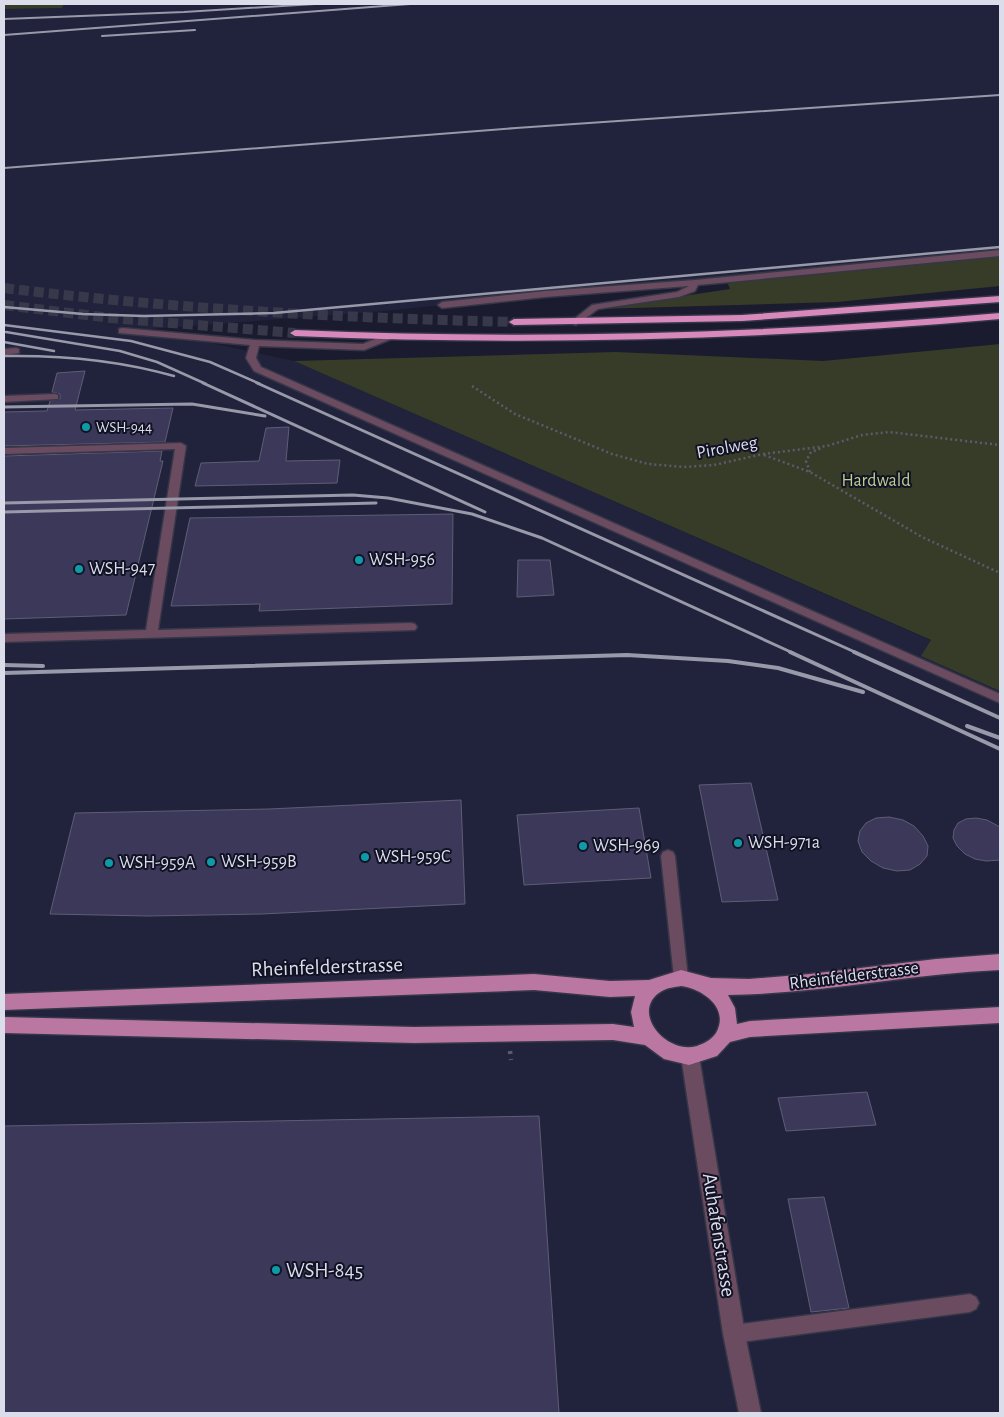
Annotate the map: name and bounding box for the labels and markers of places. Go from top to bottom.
place label: WSH-944 [96,420,152,435]
marker: WSH-944 [80,421,92,433]
place label: WSH-956 [369,551,435,569]
marker: WSH-956 [353,554,365,566]
place label: WSH-947 [89,560,155,578]
marker: WSH-947 [73,563,85,575]
place label: WSH-971a [748,834,820,852]
place label: WSH-969 [593,837,660,855]
marker: WSH-971a [732,837,744,849]
marker: WSH-969 [577,840,589,852]
place label: WSH-959C [375,848,450,866]
marker: WSH-959C [359,851,371,863]
place label: WSH-959B [221,853,297,871]
place label: WSH-959A [119,854,196,872]
marker: WSH-959B [205,856,217,868]
marker: WSH-959A [103,857,115,869]
place label: WSH-845 [286,1260,363,1281]
marker: WSH-845 [270,1264,282,1276]

